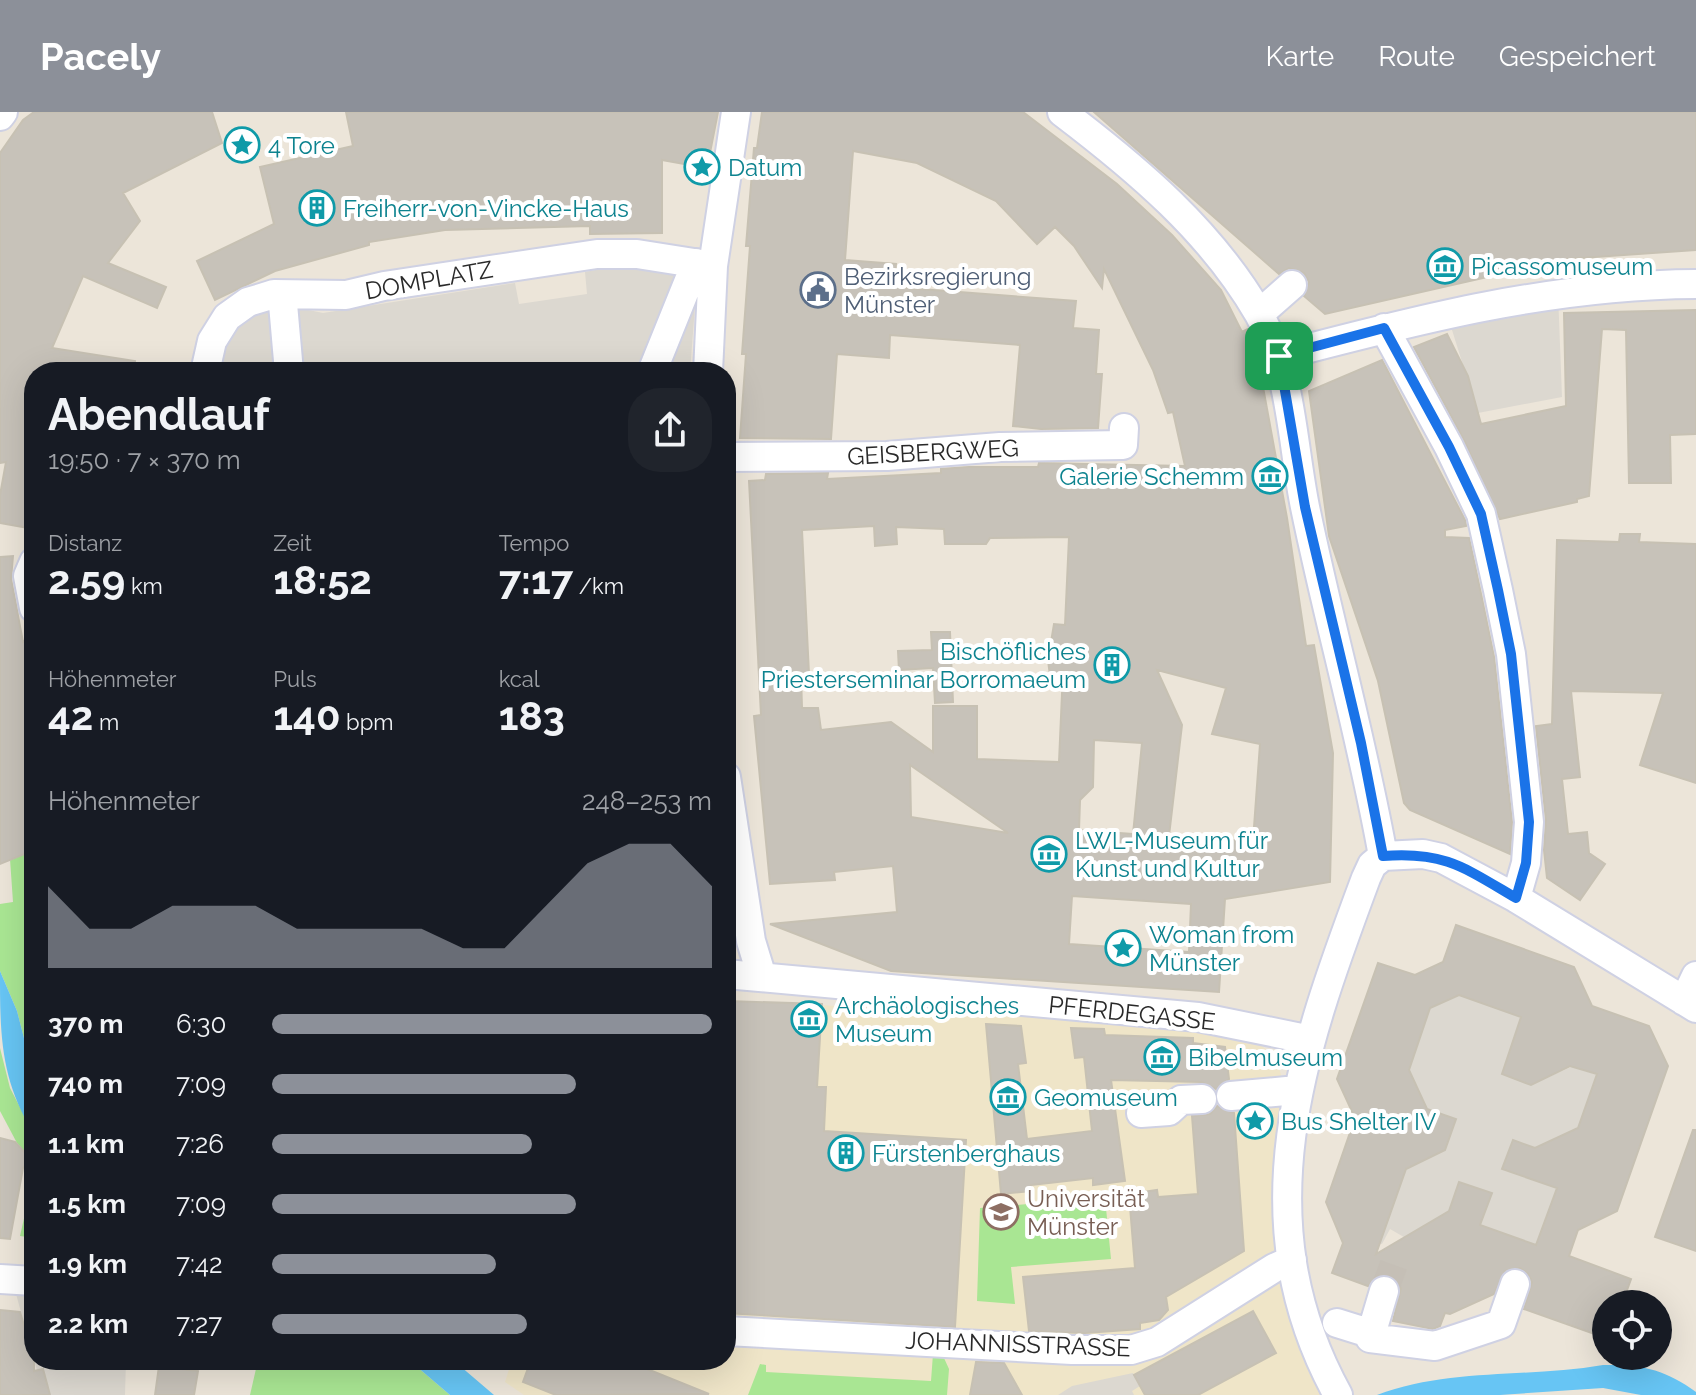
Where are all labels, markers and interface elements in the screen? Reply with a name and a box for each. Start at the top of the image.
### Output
text: Pacely [40,34,161,79]
text: Karte [1265,40,1334,73]
text: Route [1378,40,1455,73]
text: Gespeichert [1499,40,1656,73]
place icon: 4 Tore [223,126,261,164]
place label: 4 Tore [268,131,335,160]
place icon: Datum [683,148,721,186]
place label: Datum [728,153,802,182]
building icon: Freiherr-von-Vincke-Haus [298,189,336,227]
place label: Freiherr-von-Vincke-Haus [343,194,629,223]
museum icon: Picassomuseum [1426,247,1464,285]
place label: Picassomuseum [1471,252,1653,281]
street label: DOMPLATZ [363,254,495,306]
place label: Bezirksregierung Münster [844,262,1031,319]
public building icon: Bezirksregierung Münster [799,271,837,309]
pin [1245,322,1313,390]
icon: arrive [1257,334,1301,378]
button: share [628,388,712,472]
text: Abendlauf [48,389,269,440]
street label: GEISBERGWEG [846,433,1020,471]
text: 19:50 · 7 × 370 m [48,445,241,475]
museum icon: Galerie Schemm [1251,457,1289,495]
place label: Galerie Schemm [1059,462,1244,491]
text: Distanz [48,530,122,556]
text: Zeit [273,530,312,556]
text: Tempo [499,530,569,556]
text: 2.59 [48,556,125,603]
text: 18:52 [273,556,372,603]
text: 7:17 [499,556,573,603]
text: km [125,573,163,599]
text: /km [573,573,624,599]
place label: Bischöfliches Priesterseminar Borromaeum [761,637,1086,694]
building icon: Bischöfliches Priesterseminar Borromaeum [1093,646,1131,684]
text: Höhenmeter [48,666,177,692]
text: Puls [273,666,317,692]
text: kcal [499,666,540,692]
text: 42 [48,692,93,739]
text: 140 [273,692,341,739]
text: 183 [499,692,565,739]
text: m [93,709,119,735]
text: bpm [341,709,393,735]
text: Höhenmeter [48,786,200,816]
text: 248–253 m [582,786,712,816]
place label: LWL-Museum für Kunst und Kultur [1075,826,1269,883]
museum icon: LWL-Museum für Kunst und Kultur [1030,835,1068,873]
place label: Woman from Münster [1149,920,1294,977]
place icon: Woman from Münster [1104,929,1142,967]
street label: PFERDEGASSE [1047,990,1217,1036]
place label: Archäologisches Museum [835,991,1019,1048]
museum icon: Archäologisches Museum [790,1000,828,1038]
text: 370 m [48,1009,124,1039]
text: 6:30 [176,1009,226,1039]
museum icon: Bibelmuseum [1143,1038,1181,1076]
place label: Bibelmuseum [1188,1043,1343,1072]
text: 740 m [48,1069,123,1099]
text: 7:09 [176,1069,226,1099]
museum icon: Geomuseum [989,1078,1027,1116]
place label: Geomuseum [1034,1083,1178,1112]
place icon: Bus Shelter IV [1236,1102,1274,1140]
place label: Bus Shelter IV [1281,1107,1436,1136]
text: 1.1 km [48,1129,125,1159]
text: 7:26 [176,1129,224,1159]
building icon: Fürstenberghaus [827,1134,865,1172]
place label: Fürstenberghaus [872,1139,1060,1168]
place label: Universität Münster [1027,1184,1145,1241]
text: 1.5 km [48,1189,126,1219]
text: 7:09 [176,1189,226,1219]
school or university icon: Universität Münster [982,1193,1020,1231]
text: 1.9 km [48,1249,127,1279]
text: 7:42 [176,1249,223,1279]
map controls [1592,1290,1672,1370]
button: locate [1592,1290,1672,1370]
text: 2.2 km [48,1309,128,1339]
text: 7:27 [176,1309,222,1339]
street label: JOHANNISSTRASSE [905,1326,1131,1362]

